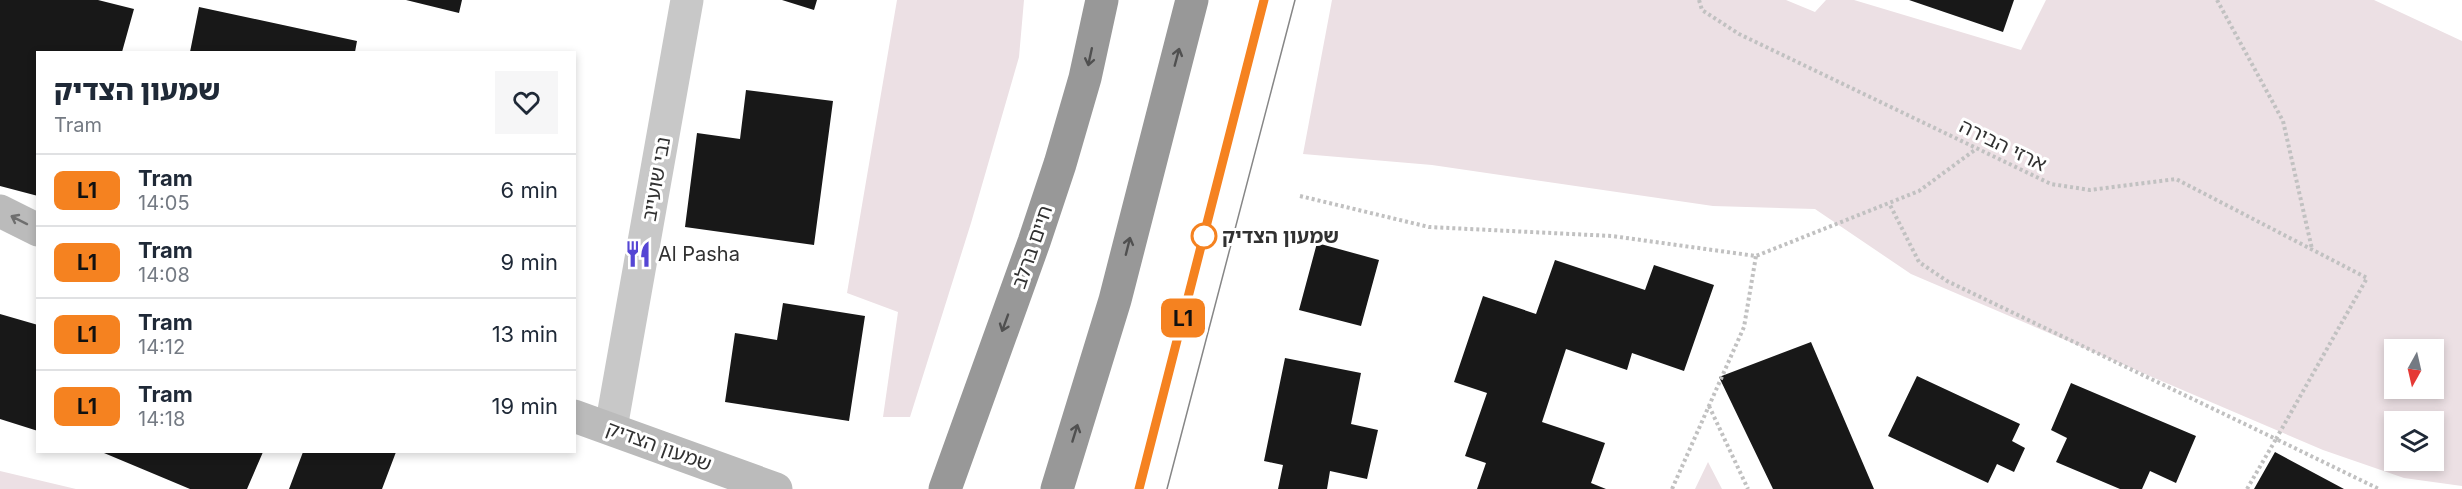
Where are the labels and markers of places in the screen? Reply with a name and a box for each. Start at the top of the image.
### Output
marker: שמעון הצדיק [1191,223,1217,249]
place label: שמעון הצדיק [1222,224,1339,248]
restaurant icon: Al Pasha [623,239,653,269]
place label: Al Pasha [658,242,740,266]

